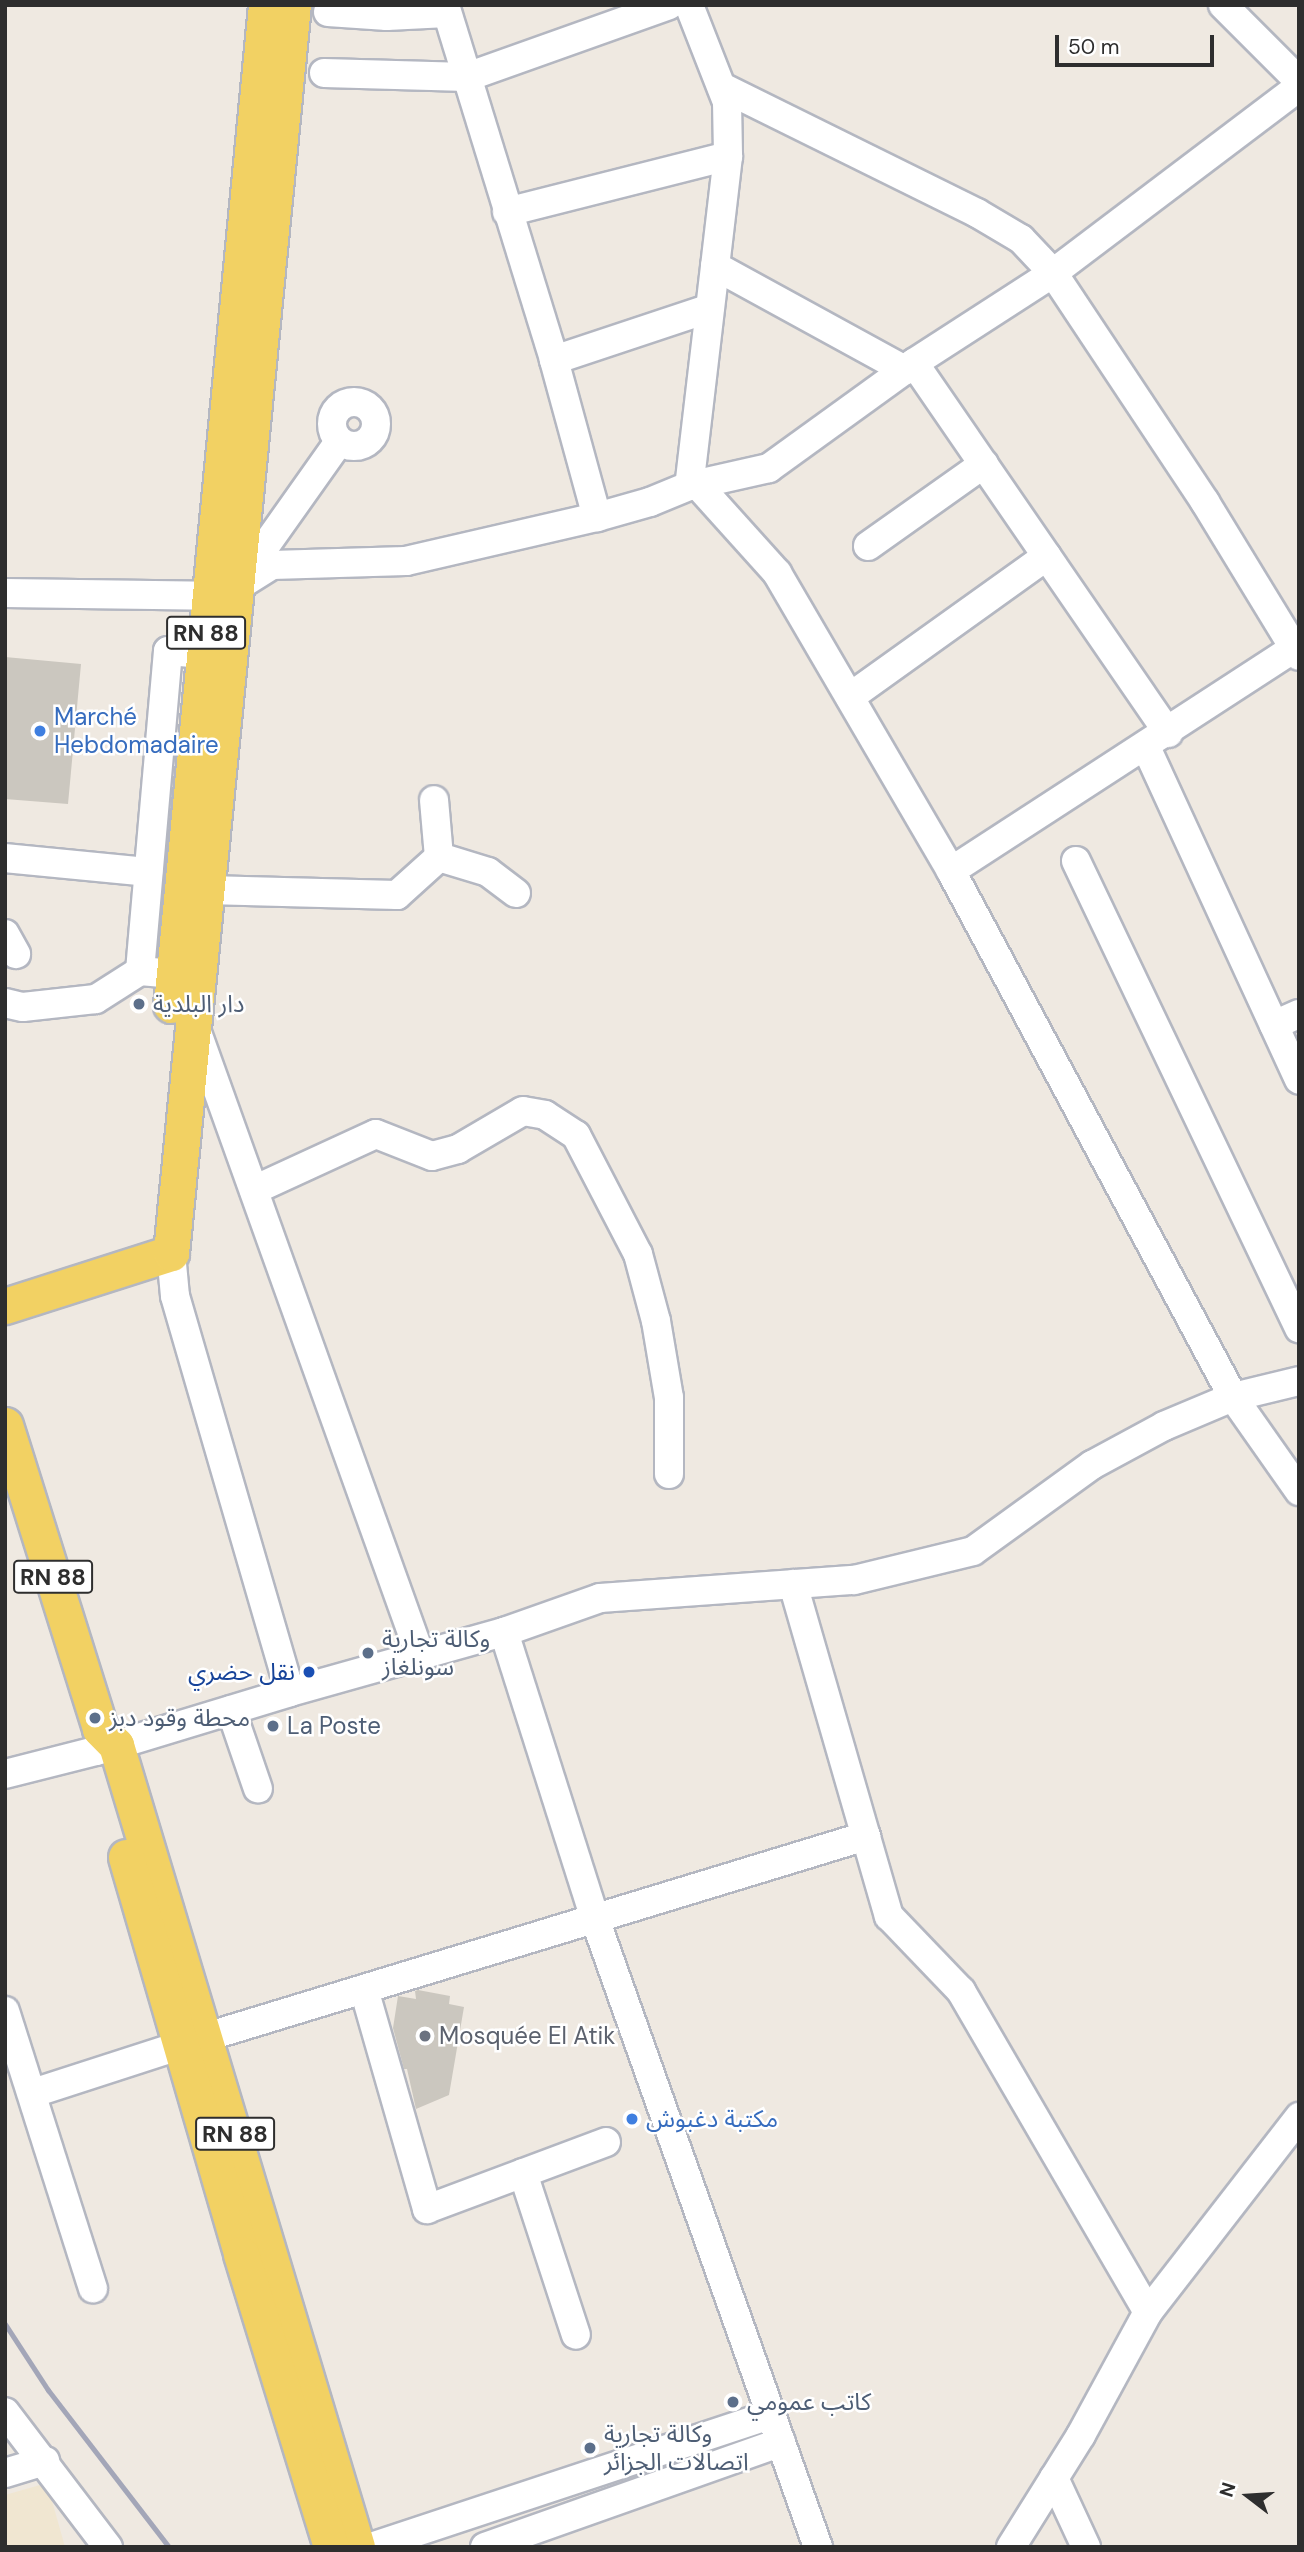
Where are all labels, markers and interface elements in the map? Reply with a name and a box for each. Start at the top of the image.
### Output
scale bar [1059,21,1218,65]
text: 50 m [1068,33,1119,61]
road number: RN 88 [166,614,246,652]
place label: Marché Hebdomadaire [54,703,219,759]
marker: Marché Hebdomadaire [32,723,48,739]
place label: دار البلدية [153,990,244,1018]
marker: دار البلدية [131,996,147,1012]
road number: RN 88 [13,1558,93,1596]
place label: وكالة تجارية سونلغاز [382,1625,490,1681]
marker: وكالة تجارية سونلغاز [360,1645,376,1661]
place label: نقل حضري [188,1658,295,1686]
marker: نقل حضري [301,1664,317,1680]
place label: محطة وقود دبز [109,1704,250,1732]
marker: محطة وقود دبز [87,1710,103,1726]
place label: La Poste [287,1712,381,1740]
marker: La Poste [265,1718,281,1734]
place label: Mosquée El Atik [439,2022,615,2050]
marker: Mosquée El Atik [417,2028,433,2044]
place label: مكتبة دغبوش [646,2105,778,2133]
marker: مكتبة دغبوش [624,2111,640,2127]
road number: RN 88 [195,2114,275,2154]
place label: كاتب عمومي [747,2388,871,2416]
marker: كاتب عمومي [725,2394,741,2410]
place label: وكالة تجارية اتصالات الجزائر [604,2420,749,2476]
marker: وكالة تجارية اتصالات الجزائر [582,2440,598,2456]
north arrow [1213,2461,1283,2531]
text: N [1213,2479,1241,2500]

